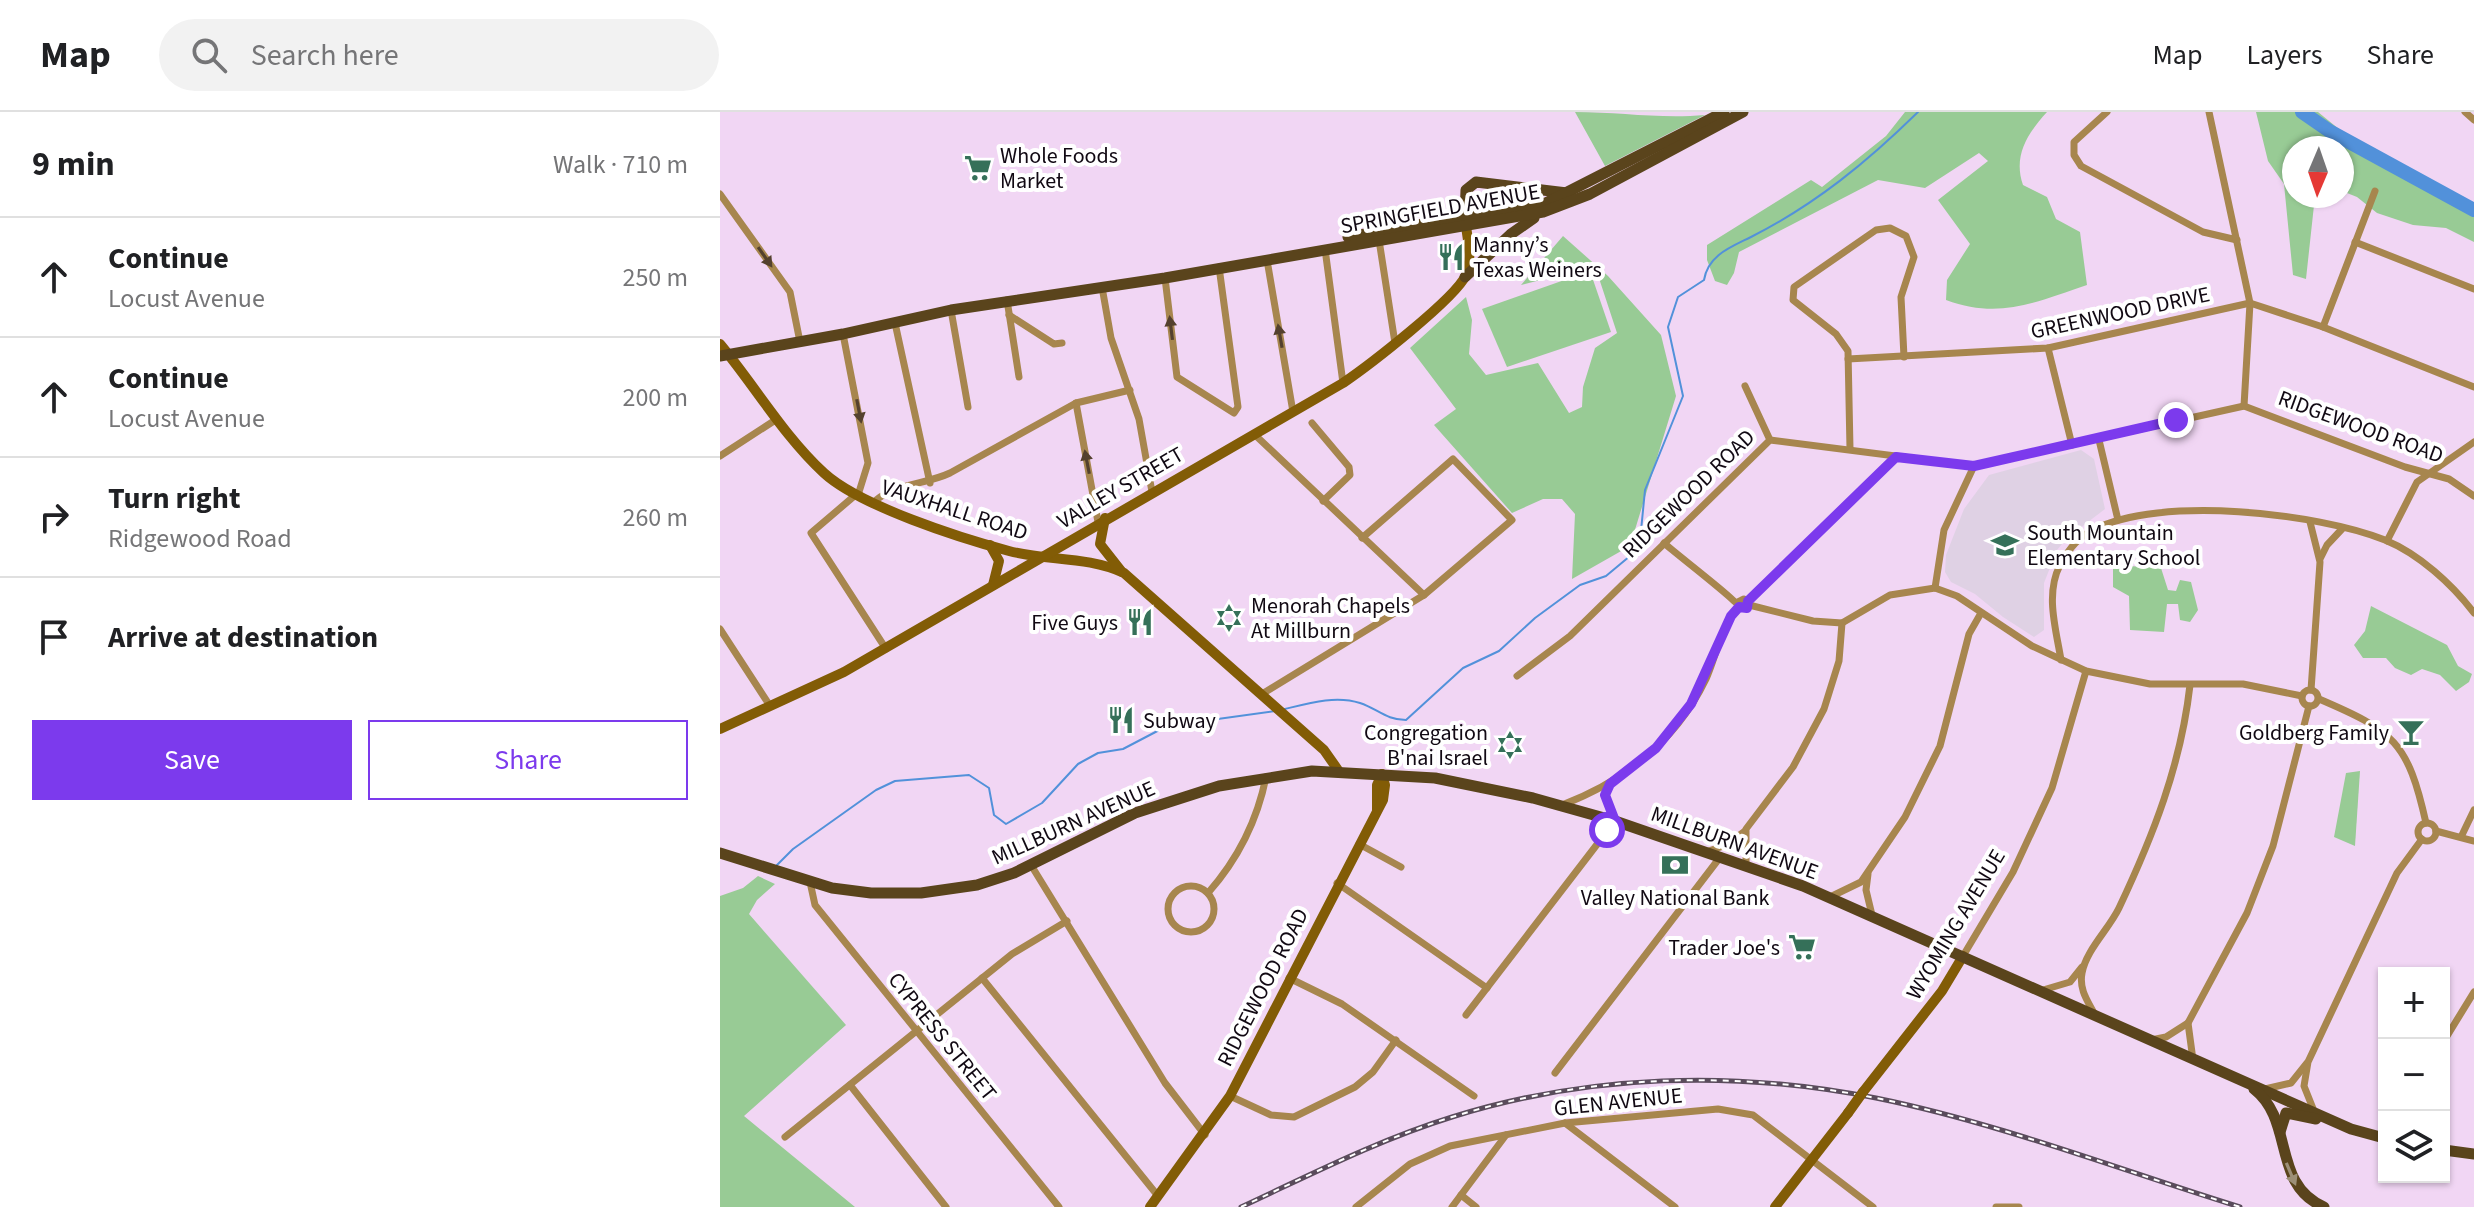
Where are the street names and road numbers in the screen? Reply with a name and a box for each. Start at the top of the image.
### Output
street label: SPRINGFIELD AVENUE [1338,176,1542,242]
street label: GREENWOOD DRIVE [2028,278,2213,348]
street label: RIDGEWOOD ROAD [2274,382,2448,472]
street label: RIDGEWOOD ROAD [1615,422,1762,566]
street label: VALLEY STREET [1051,439,1190,537]
street label: VAUXHALL ROAD [877,471,1032,549]
street label: MILLBURN AVENUE [986,772,1160,873]
street label: MILLBURN AVENUE [1646,798,1823,888]
street label: WYOMING AVENUE [1898,843,2014,1006]
street label: RIDGEWOOD ROAD [1209,903,1317,1072]
street label: CYPRESS STREET [880,965,1004,1108]
street label: GLEN AVENUE [1552,1079,1684,1125]

